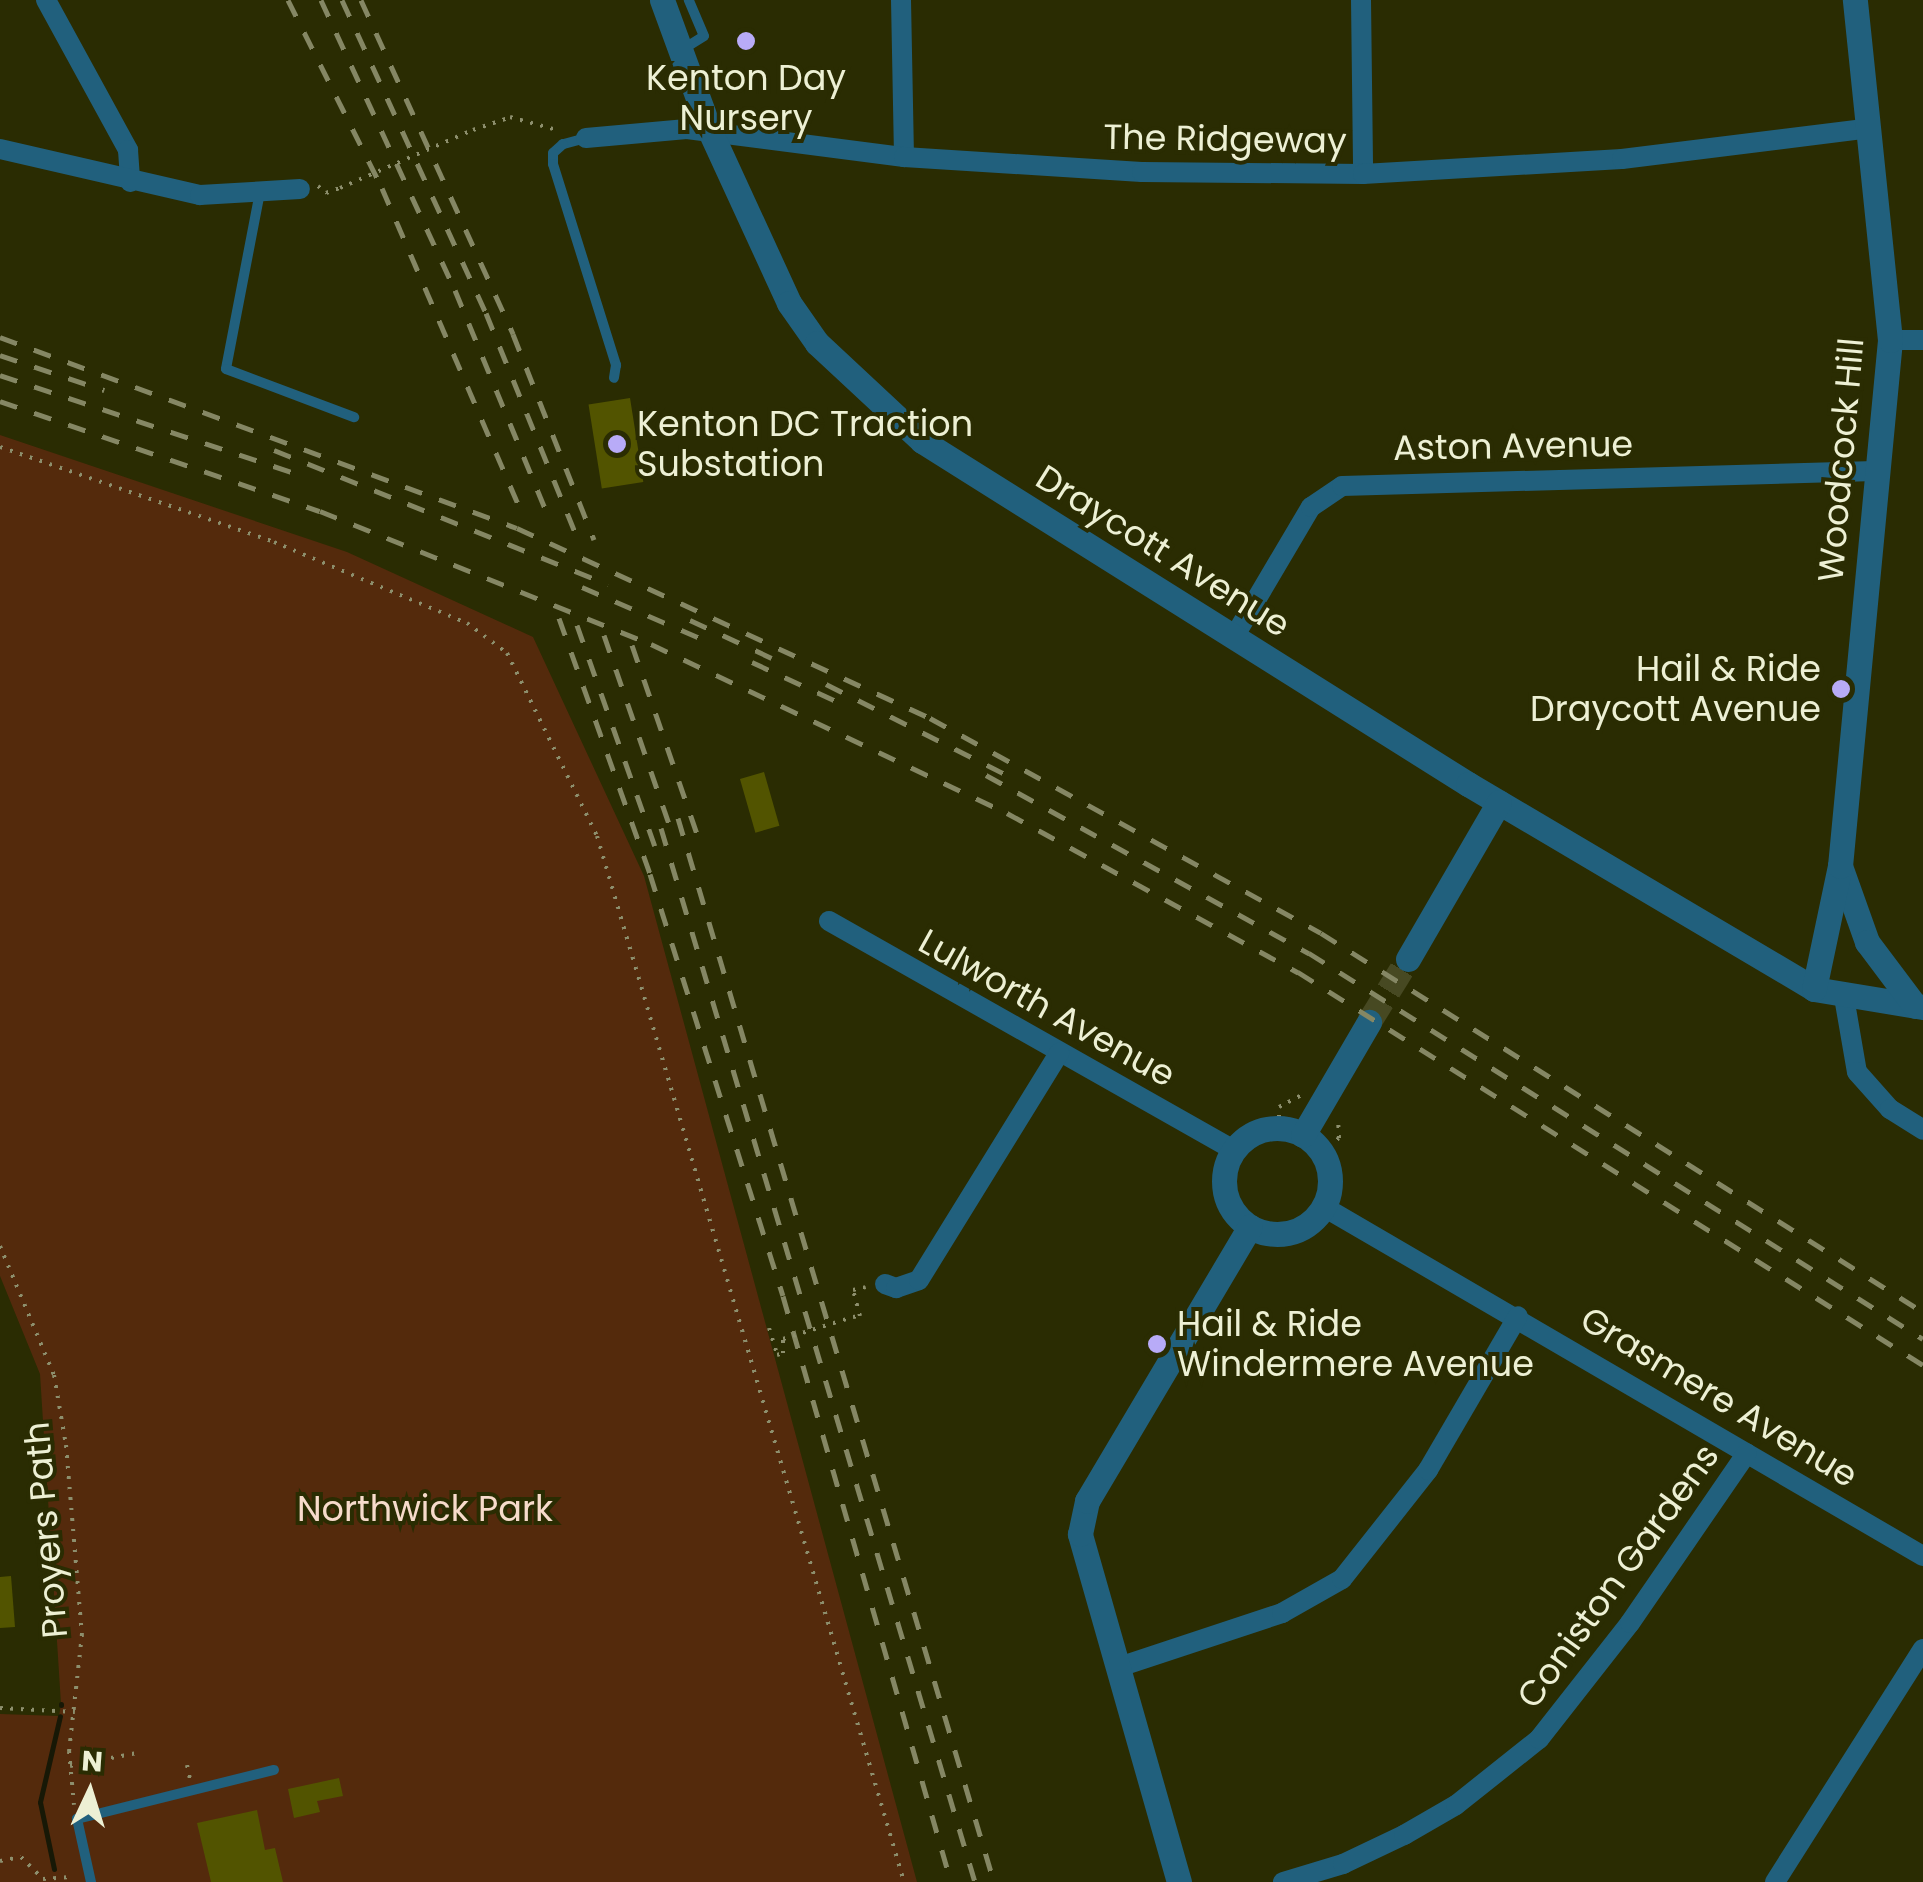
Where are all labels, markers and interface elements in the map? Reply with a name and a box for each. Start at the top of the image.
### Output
marker: Kenton Day Nursery [735,30,757,52]
place label: Kenton Day Nursery [646,57,846,139]
street label: The Ridgeway [1103,116,1347,162]
street label: Woodcock Hill [1809,336,1873,584]
place label: Kenton DC Traction Substation [637,403,973,485]
street label: Aston Avenue [1393,423,1633,469]
marker: Kenton DC Traction Substation [606,433,628,455]
street label: Draycott Avenue [1028,456,1298,646]
place label: Hail & Ride Draycott Avenue [1530,648,1821,730]
marker: Hail & Ride Draycott Avenue [1830,678,1852,700]
street label: Lulworth Avenue [912,920,1182,1096]
street label: Grasmere Avenue [1573,1298,1865,1496]
place label: Hail & Ride Windermere Avenue [1177,1303,1534,1385]
marker: Hail & Ride Windermere Avenue [1146,1333,1168,1355]
street label: Proyers Path [16,1420,76,1640]
street label: Coniston Gardens [1508,1436,1728,1716]
park label: Northwick Park [297,1488,553,1530]
text: N [80,1741,104,1782]
north arrow [40,1742,140,1842]

